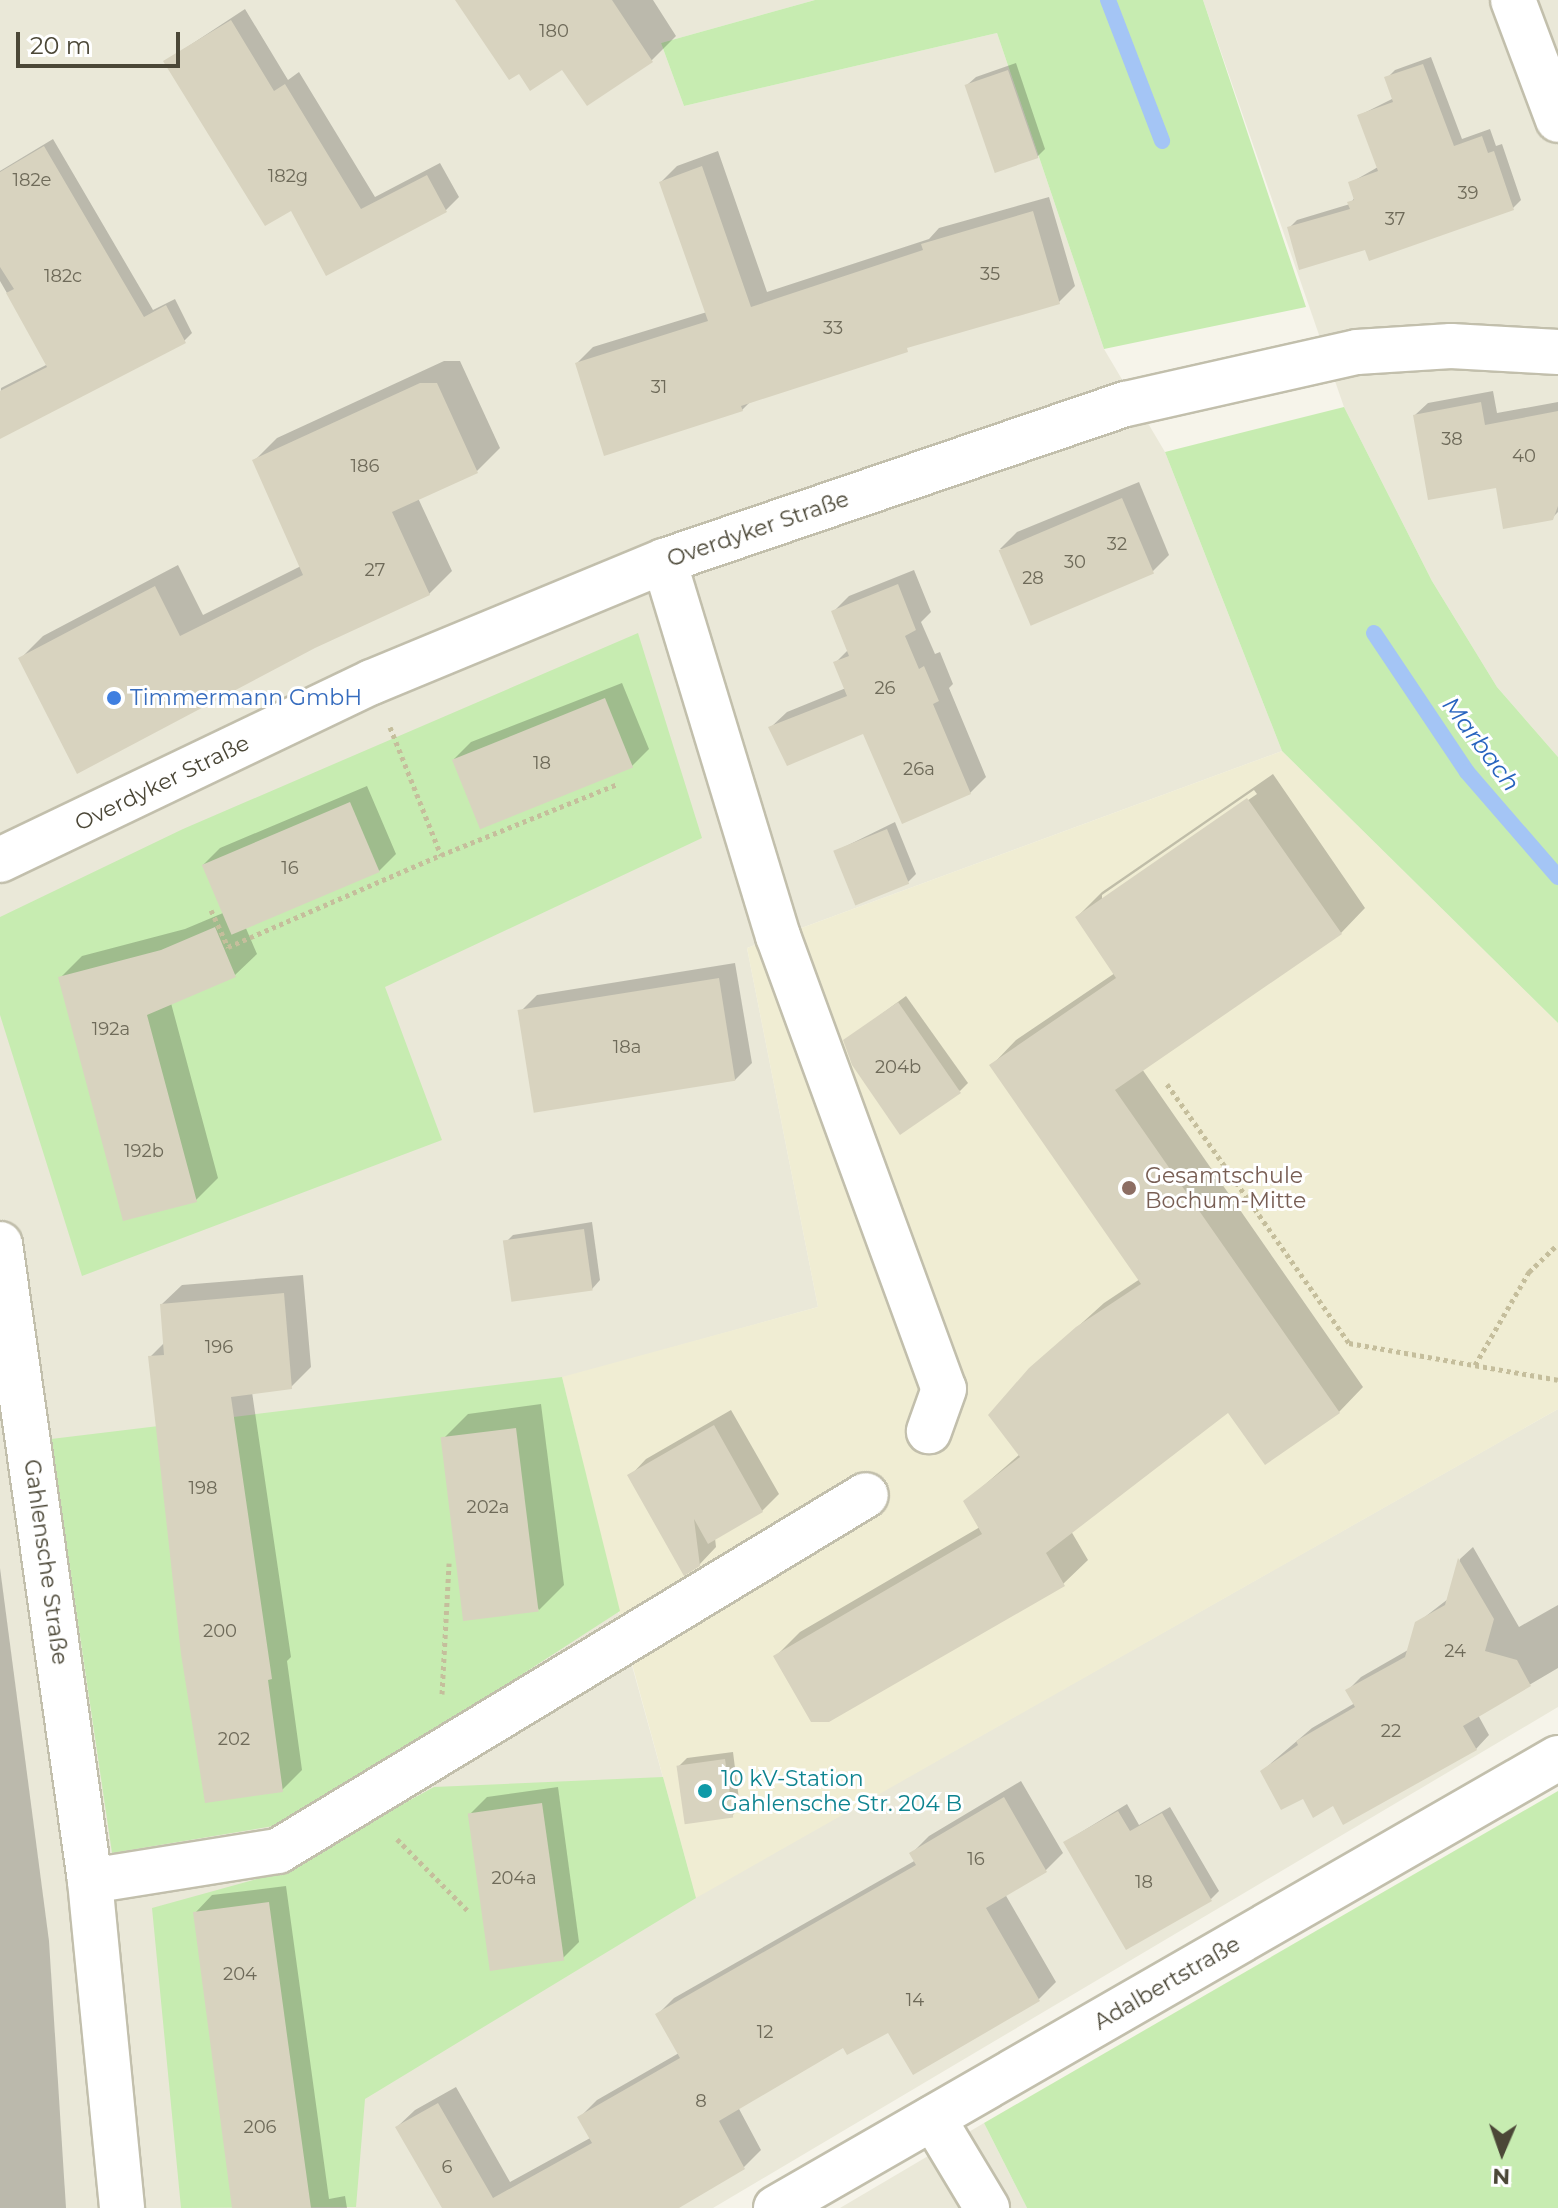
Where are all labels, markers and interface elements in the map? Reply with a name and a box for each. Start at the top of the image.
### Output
scale bar [20,16,184,66]
house number: 180 [539,20,569,42]
text: 20 m [30,31,91,60]
house number: 182g [268,165,308,187]
house number: 182e [13,169,51,191]
house number: 39 [1457,182,1479,204]
house number: 37 [1385,208,1405,230]
house number: 35 [980,263,1000,285]
house number: 182c [44,265,82,287]
house number: 33 [823,317,843,339]
house number: 31 [651,376,667,398]
house number: 38 [1441,428,1463,450]
house number: 40 [1512,445,1536,467]
house number: 186 [351,455,379,477]
street label: Overdyker Straße [664,486,852,572]
house number: 32 [1107,533,1127,555]
house number: 30 [1064,551,1086,573]
house number: 27 [365,559,385,581]
house number: 28 [1022,567,1044,589]
house number: 26 [874,677,896,699]
place label: Timmermann GmbH [130,685,362,711]
marker: Timmermann GmbH [105,689,123,707]
water label: Marbach [1436,691,1526,797]
street label: Overdyker Straße [71,729,253,837]
house number: 18 [533,752,551,774]
house number: 26a [903,758,935,780]
house number: 16 [281,857,299,879]
house number: 192a [92,1018,130,1040]
house number: 18a [613,1036,641,1058]
house number: 204b [875,1056,921,1078]
house number: 192b [124,1140,164,1162]
place label: Gesamtschule Bochum-Mitte [1145,1162,1306,1214]
marker: Gesamtschule Bochum-Mitte [1120,1179,1138,1197]
house number: 196 [205,1336,233,1358]
street label: Gahlensche Straße [19,1458,73,1666]
house number: 198 [189,1477,217,1499]
house number: 202a [467,1496,509,1518]
house number: 200 [203,1620,237,1642]
house number: 24 [1444,1640,1466,1662]
house number: 22 [1381,1720,1401,1742]
house number: 202 [218,1728,250,1750]
place label: 10 kV-Station Gahlensche Str. 204 B [721,1765,962,1816]
marker: 10 kV-Station Gahlensche Str. 204 B [696,1782,714,1800]
house number: 16 [967,1848,985,1870]
house number: 204a [491,1867,537,1889]
house number: 18 [1135,1871,1153,1893]
street label: Adalbertstraße [1089,1930,1245,2036]
house number: 204 [223,1963,257,1985]
house number: 14 [906,1989,924,2011]
house number: 12 [757,2021,773,2043]
house number: 8 [695,2090,707,2112]
north arrow [1462,2112,1542,2192]
house number: 206 [243,2116,277,2138]
house number: 6 [442,2156,452,2178]
text: N [1492,2163,1511,2190]

